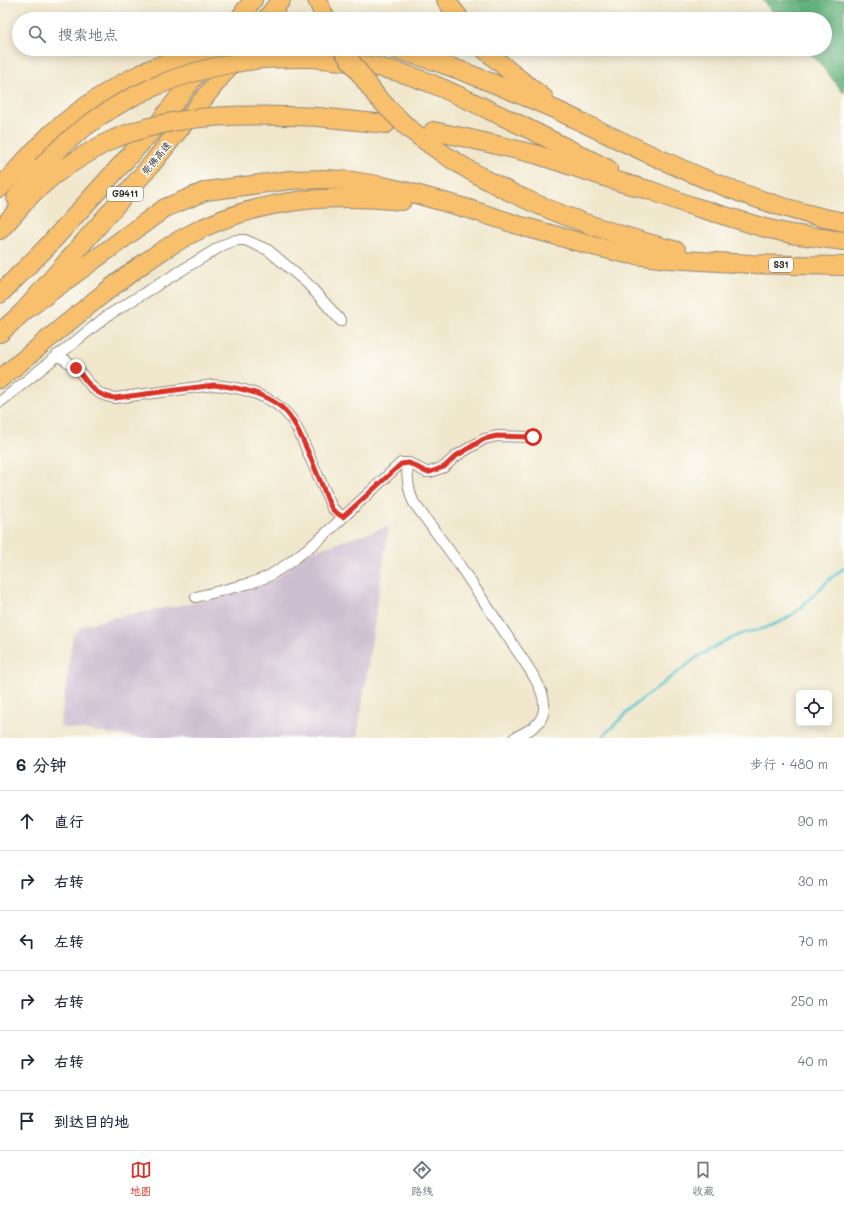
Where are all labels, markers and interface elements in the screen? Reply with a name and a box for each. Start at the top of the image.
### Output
search box [12,12,832,56]
icon: search [26,23,48,45]
text: 搜索地点 [58,24,118,44]
street label: 莞佛高速 [138,138,174,178]
road number: G9411 [107,187,143,201]
road number: S31 [769,258,793,272]
route end [67,359,85,377]
route start [524,428,542,446]
map controls [796,690,832,726]
button: locate [796,690,832,726]
text: 6 分钟 [16,753,66,775]
text: 步行 · 480 m [750,755,828,772]
icon: ahead [16,810,38,832]
text: 直行 [54,811,84,831]
text: 90 m [798,812,828,829]
icon: right [16,870,38,892]
text: 右转 [54,871,84,891]
text: 30 m [798,872,828,889]
icon: left [16,930,38,952]
text: 左转 [54,931,84,951]
text: 70 m [798,932,828,949]
icon: right [16,990,38,1012]
text: 右转 [54,991,84,1011]
text: 250 m [791,992,828,1009]
icon: right [16,1050,38,1072]
text: 右转 [54,1051,84,1071]
text: 40 m [798,1052,828,1069]
icon: arrive [16,1110,38,1132]
text: 到达目的地 [54,1111,129,1131]
tab: 地图 [130,1159,152,1198]
tab: 路线 [411,1159,433,1198]
tab: 收藏 [692,1159,714,1198]

